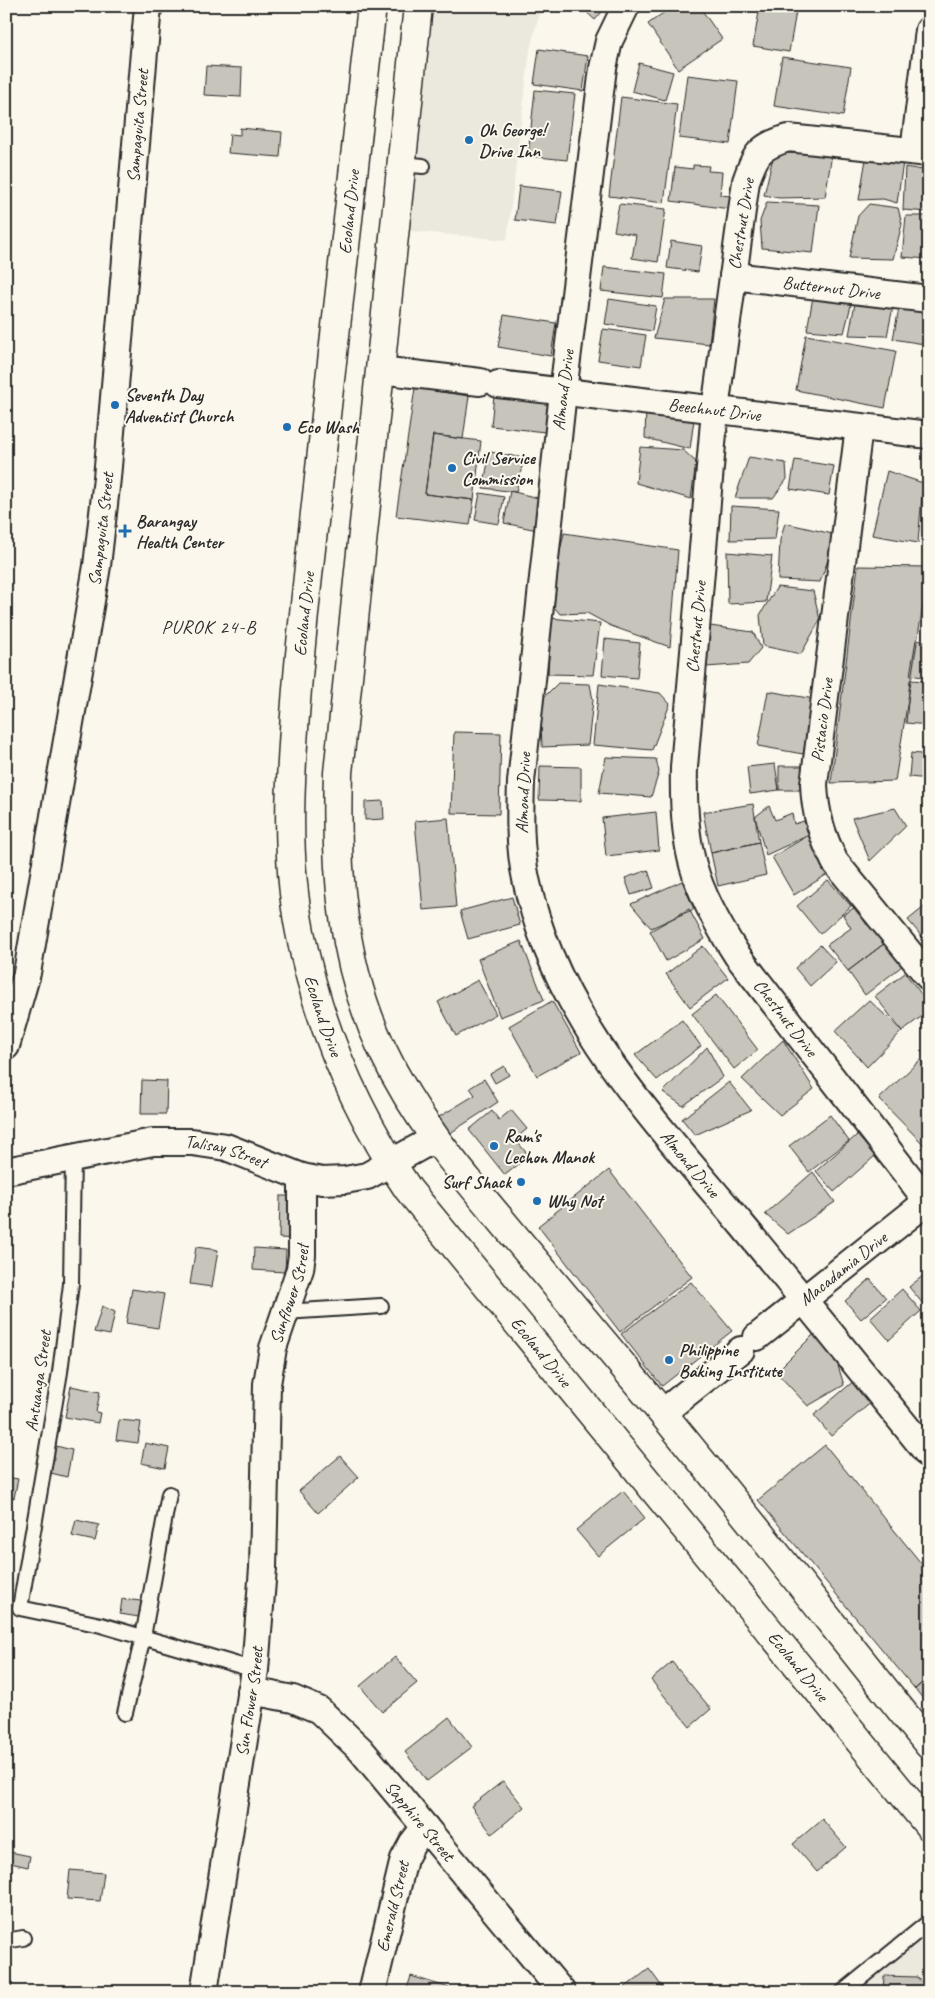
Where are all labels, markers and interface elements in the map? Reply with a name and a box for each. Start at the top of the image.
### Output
street label: Sampaguita Street [122,66,154,183]
place label: Oh George! Drive Inn [479,119,550,162]
marker: Oh George! Drive Inn [463,134,475,146]
street label: Ecoland Drive [334,168,364,255]
street label: Chestnut Drive [723,176,759,271]
street label: Butternut Drive [782,271,882,304]
street label: Almond Drive [547,347,579,432]
place label: Seventh Day Adventist Church [125,384,235,427]
street label: Beechnut Drive [667,393,763,426]
marker: Seventh Day Adventist Church [109,399,121,411]
place label: Eco Wash [297,416,360,438]
marker: Eco Wash [281,421,293,433]
place label: Civil Service Commission [462,447,537,490]
marker: Civil Service Commission [446,462,458,474]
street label: Sampaguita Street [83,470,119,587]
place label: Barangay Health Center [136,510,225,553]
marker: Barangay Health Center [118,524,132,538]
street label: Ecoland Drive [289,570,319,657]
street label: Chestnut Drive [681,579,711,674]
district label: PUROK 24-B [162,615,257,639]
street label: Pistacio Drive [806,676,838,763]
street label: Almond Drive [511,751,535,834]
street label: Ecoland Drive [300,973,348,1061]
street label: Chestnut Drive [749,975,823,1062]
place label: Ram's Lechon Manok [504,1125,596,1168]
street label: Almond Drive [656,1126,726,1203]
street label: Talisay Street [185,1131,273,1174]
marker: Ram's Lechon Manok [488,1140,500,1152]
place label: Surf Shack [442,1171,513,1193]
marker: Surf Shack [515,1176,527,1188]
place label: Why Not [547,1190,605,1212]
marker: Why Not [531,1195,543,1207]
street label: Macadamia Drive [795,1226,892,1310]
street label: Sunflower Street [264,1241,313,1346]
street label: Ecoland Drive [506,1312,577,1392]
street label: Antuanga Street [20,1327,56,1433]
place label: Philippine Baking Institute [679,1339,784,1382]
marker: Philippine Baking Institute [663,1354,675,1366]
street label: Ecoland Drive [763,1627,834,1707]
street label: Sun Flower Street [231,1644,268,1758]
street label: Sapphire Street [380,1776,461,1867]
street label: Emerald Street [371,1857,415,1954]

